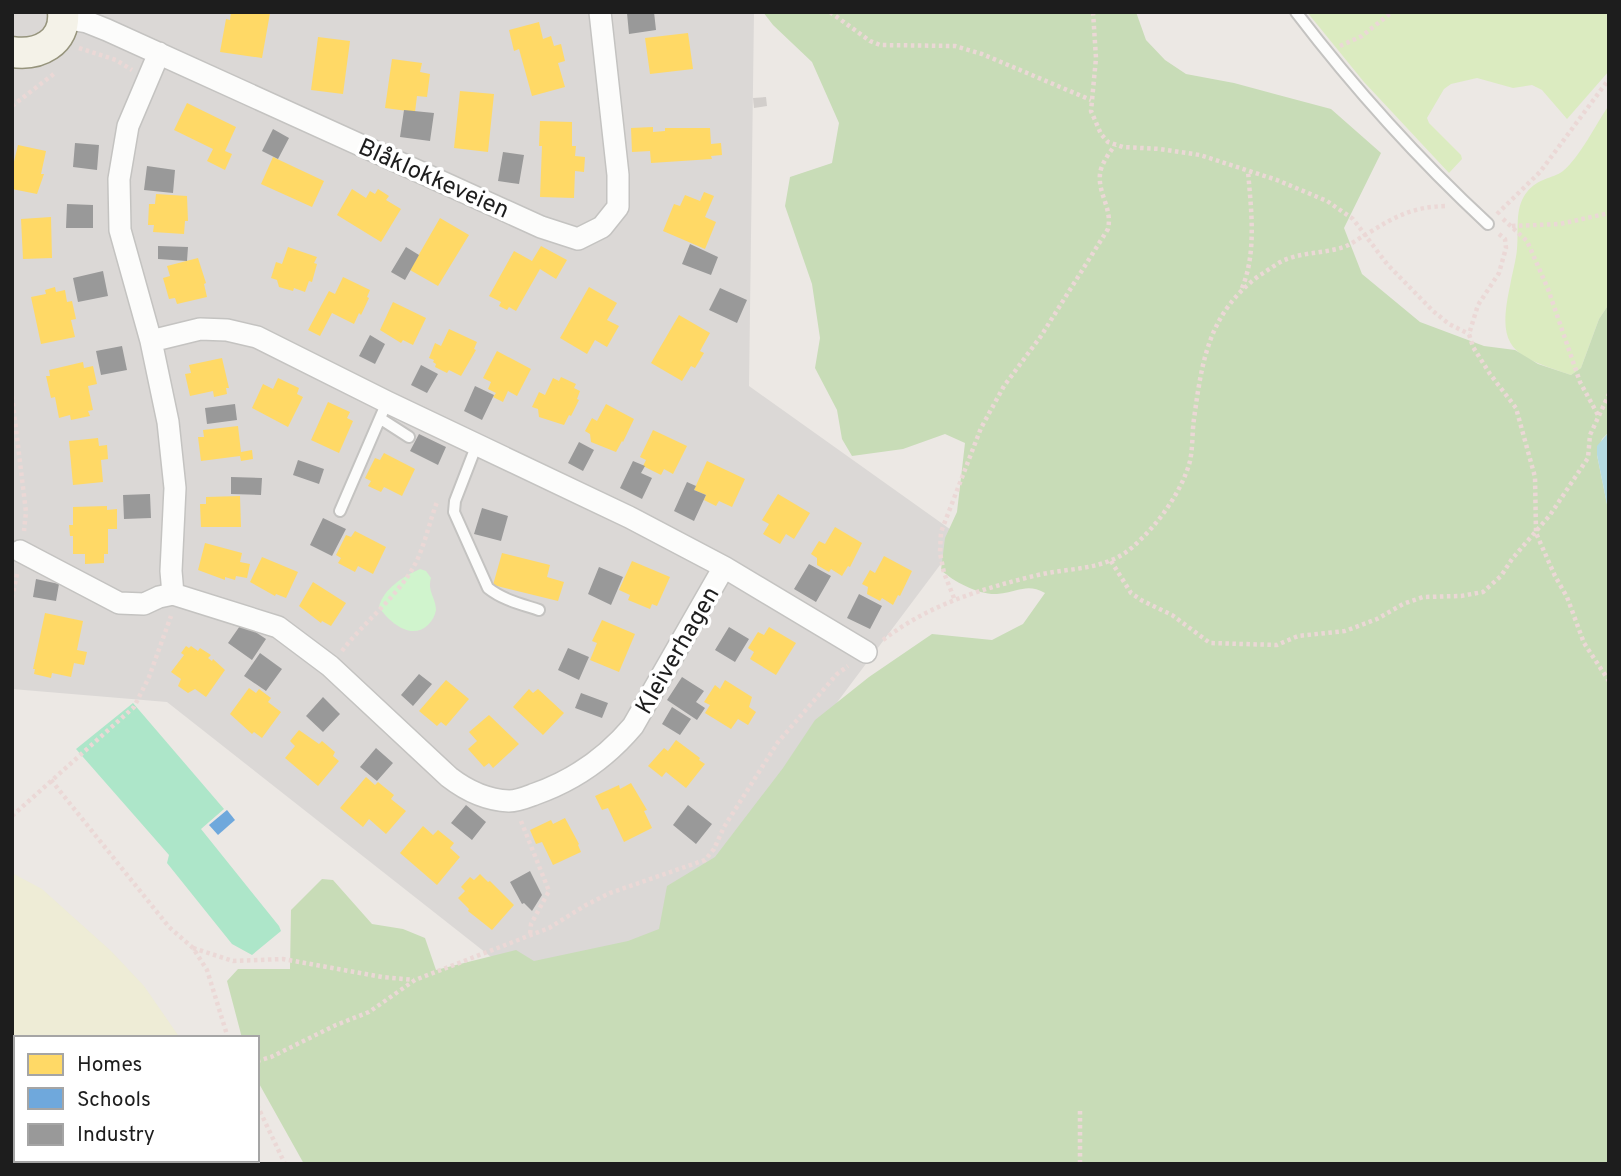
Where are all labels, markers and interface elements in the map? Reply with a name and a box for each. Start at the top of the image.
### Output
street label: Blåklokkeveien [353,133,513,227]
street label: Kleiverhagen [630,582,727,720]
legend [14,1036,259,1162]
text: Homes [77,1052,142,1079]
text: Schools [77,1087,151,1114]
text: Industry [77,1122,155,1149]

